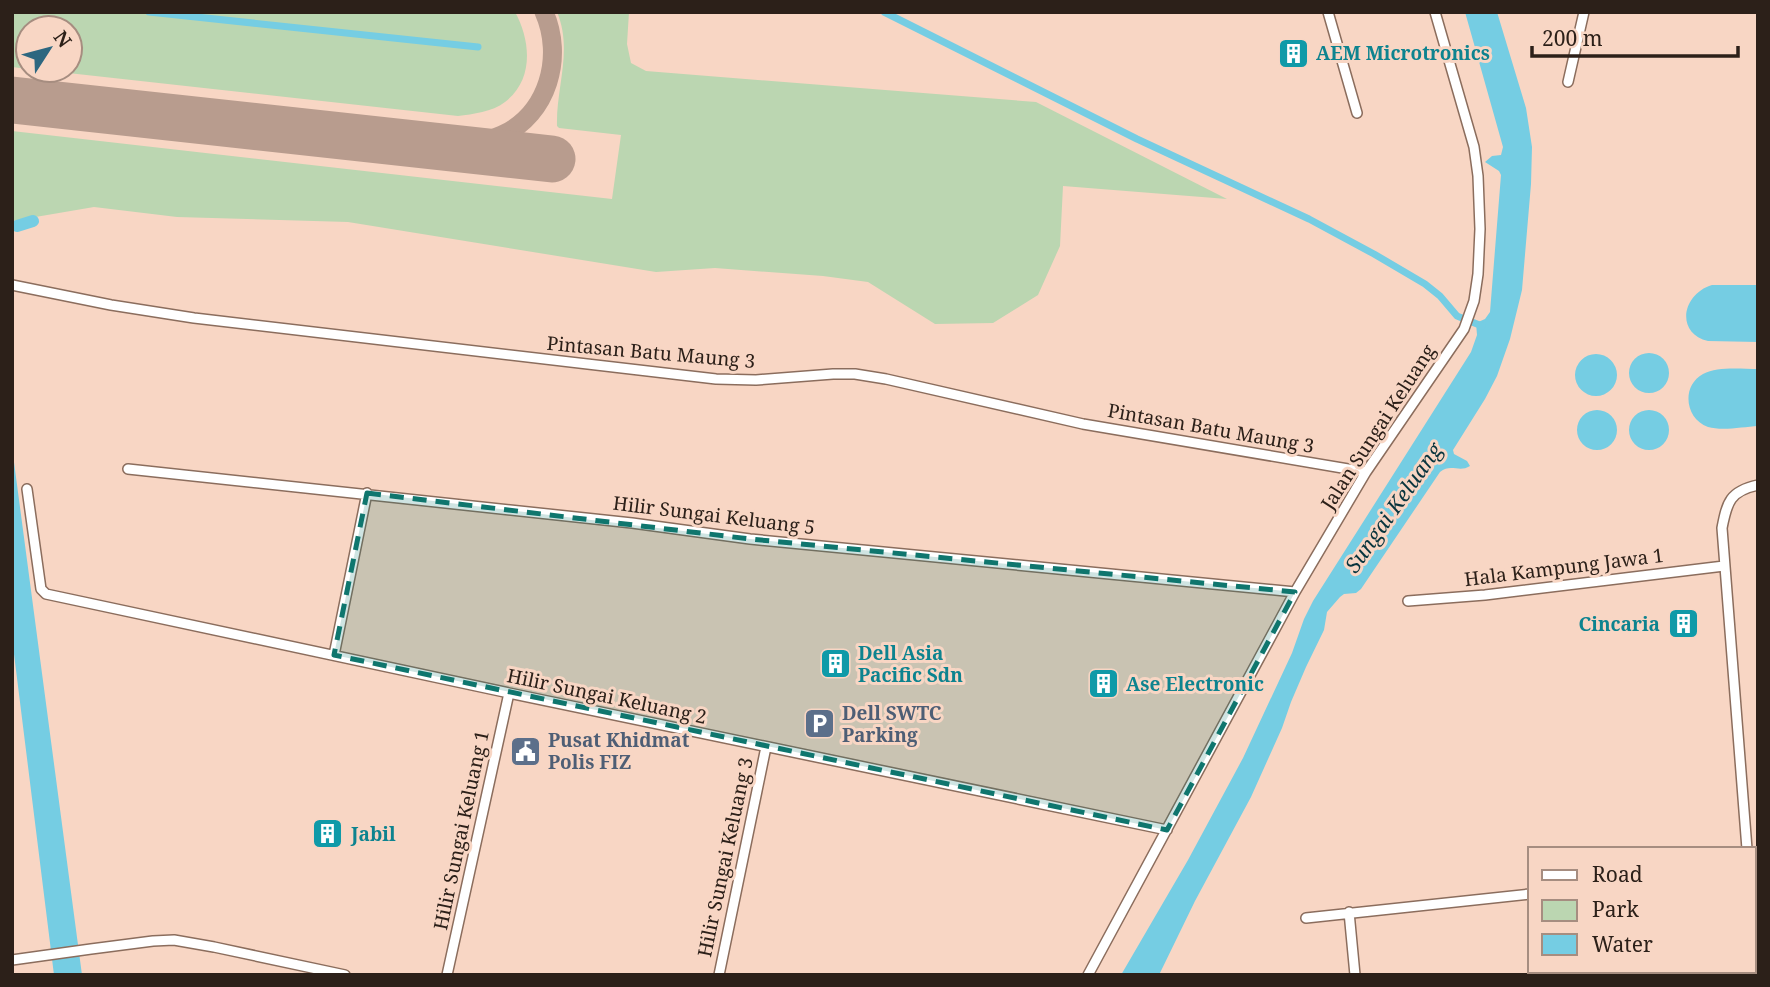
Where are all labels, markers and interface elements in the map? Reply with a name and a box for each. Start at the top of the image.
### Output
north arrow [14,14,84,84]
scale bar [1532,14,1738,58]
text: 200 m [1542,24,1603,52]
text: N [48,25,78,53]
building icon: AEM Microtronics [1276,36,1310,70]
place label: AEM Microtronics [1316,40,1490,66]
street label: Pintasan Batu Maung 3 [546,330,756,374]
street label: Jalan Sungai Keluang [1316,340,1440,514]
street label: Pintasan Batu Maung 3 [1106,397,1316,459]
water label: Sungai Keluang [1340,438,1448,578]
street label: Hilir Sungai Keluang 5 [611,490,817,540]
street label: Hala Kampung Jawa 1 [1463,542,1665,592]
building icon: Cincaria [1666,607,1700,641]
place label: Cincaria [1578,611,1660,637]
place label: Dell Asia Pacific Sdn [858,640,963,688]
building icon: Dell Asia Pacific Sdn [818,647,852,681]
street label: Hilir Sungai Keluang 2 [505,662,709,730]
building icon: Ase Electronic [1086,667,1120,701]
place label: Ase Electronic [1126,671,1264,697]
place label: Dell SWTC Parking [842,700,941,748]
parking icon: Dell SWTC Parking [802,707,836,741]
place label: Pusat Khidmat Polis FIZ [548,727,690,775]
street label: Hilir Sungai Keluang 1 [427,728,495,932]
public building icon: Pusat Khidmat Polis FIZ [508,734,542,768]
street label: Hilir Sungai Keluang 3 [691,755,759,959]
building icon: Jabil [311,817,345,851]
place label: Jabil [350,821,396,847]
legend [1528,847,1756,973]
text: Road [1592,860,1643,888]
text: Park [1592,895,1639,923]
text: Water [1592,930,1653,958]

